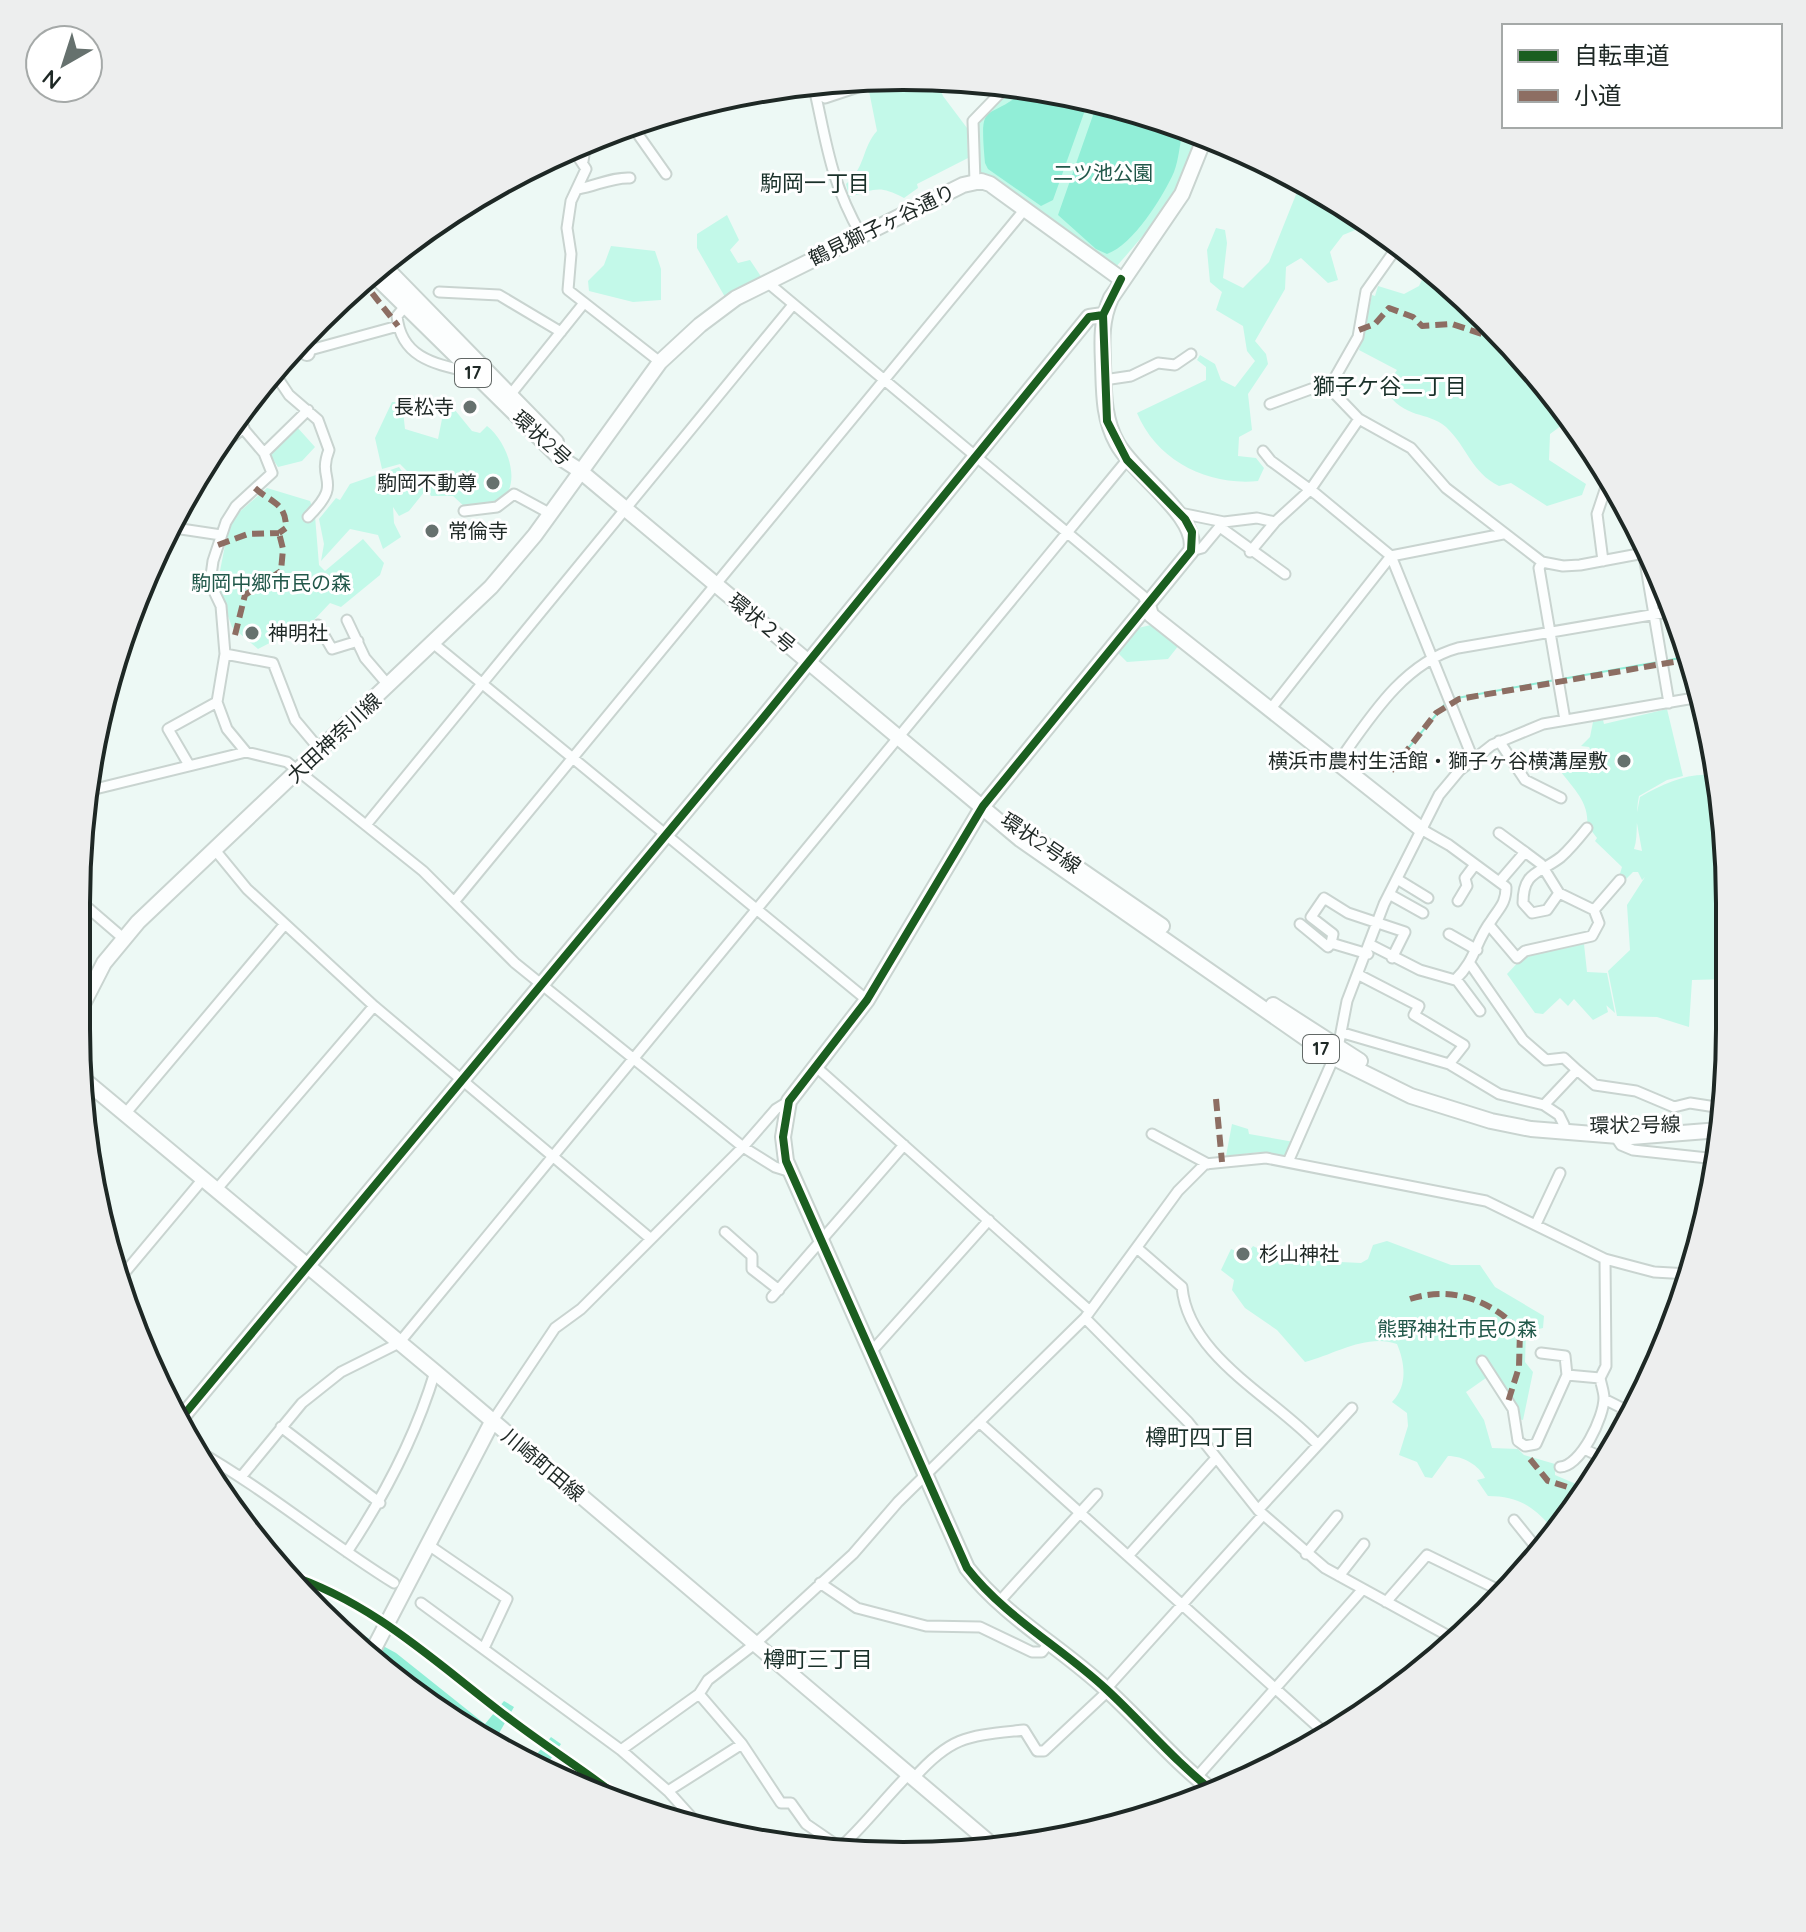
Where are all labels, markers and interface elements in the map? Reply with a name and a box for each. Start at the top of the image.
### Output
north arrow [24,24,104,104]
legend [1502,24,1782,128]
text: 自転車道 [1574,40,1670,70]
text: N [36,64,67,96]
text: 小道 [1574,80,1622,110]
park label: 二ツ池公園 [1053,160,1153,185]
district label: 駒岡一丁目 [760,169,870,197]
street label: 鶴見獅子ヶ谷通り [804,178,959,271]
road number: 17 [455,359,491,387]
district label: 獅子ケ谷二丁目 [1313,372,1467,400]
place label: 長松寺 [394,394,454,419]
marker: 長松寺 [461,398,479,416]
street label: 環状2号 [508,405,577,471]
place label: 駒岡不動尊 [377,470,477,495]
marker: 駒岡不動尊 [484,474,502,492]
place label: 常倫寺 [448,518,508,543]
marker: 常倫寺 [423,522,441,540]
park label: 駒岡中郷市民の森 [191,570,351,595]
street label: 環状２号 [724,587,801,658]
place label: 神明社 [268,620,328,645]
marker: 神明社 [243,624,261,642]
street label: 大田神奈川線 [281,688,386,788]
place label: 横浜市農村生活館・獅子ヶ谷横溝屋敷 [1268,748,1608,773]
marker: 横浜市農村生活館・獅子ヶ谷横溝屋敷 [1615,752,1633,770]
street label: 環状2号線 [997,807,1086,878]
road number: 17 [1303,1035,1339,1063]
street label: 環状2号線 [1589,1111,1681,1138]
place label: 杉山神社 [1259,1241,1339,1266]
marker: 杉山神社 [1234,1245,1252,1263]
park label: 熊野神社市民の森 [1377,1316,1537,1341]
street label: 川崎町田線 [497,1423,590,1506]
district label: 樽町四丁目 [1145,1423,1255,1451]
district label: 樽町三丁目 [763,1645,873,1673]

